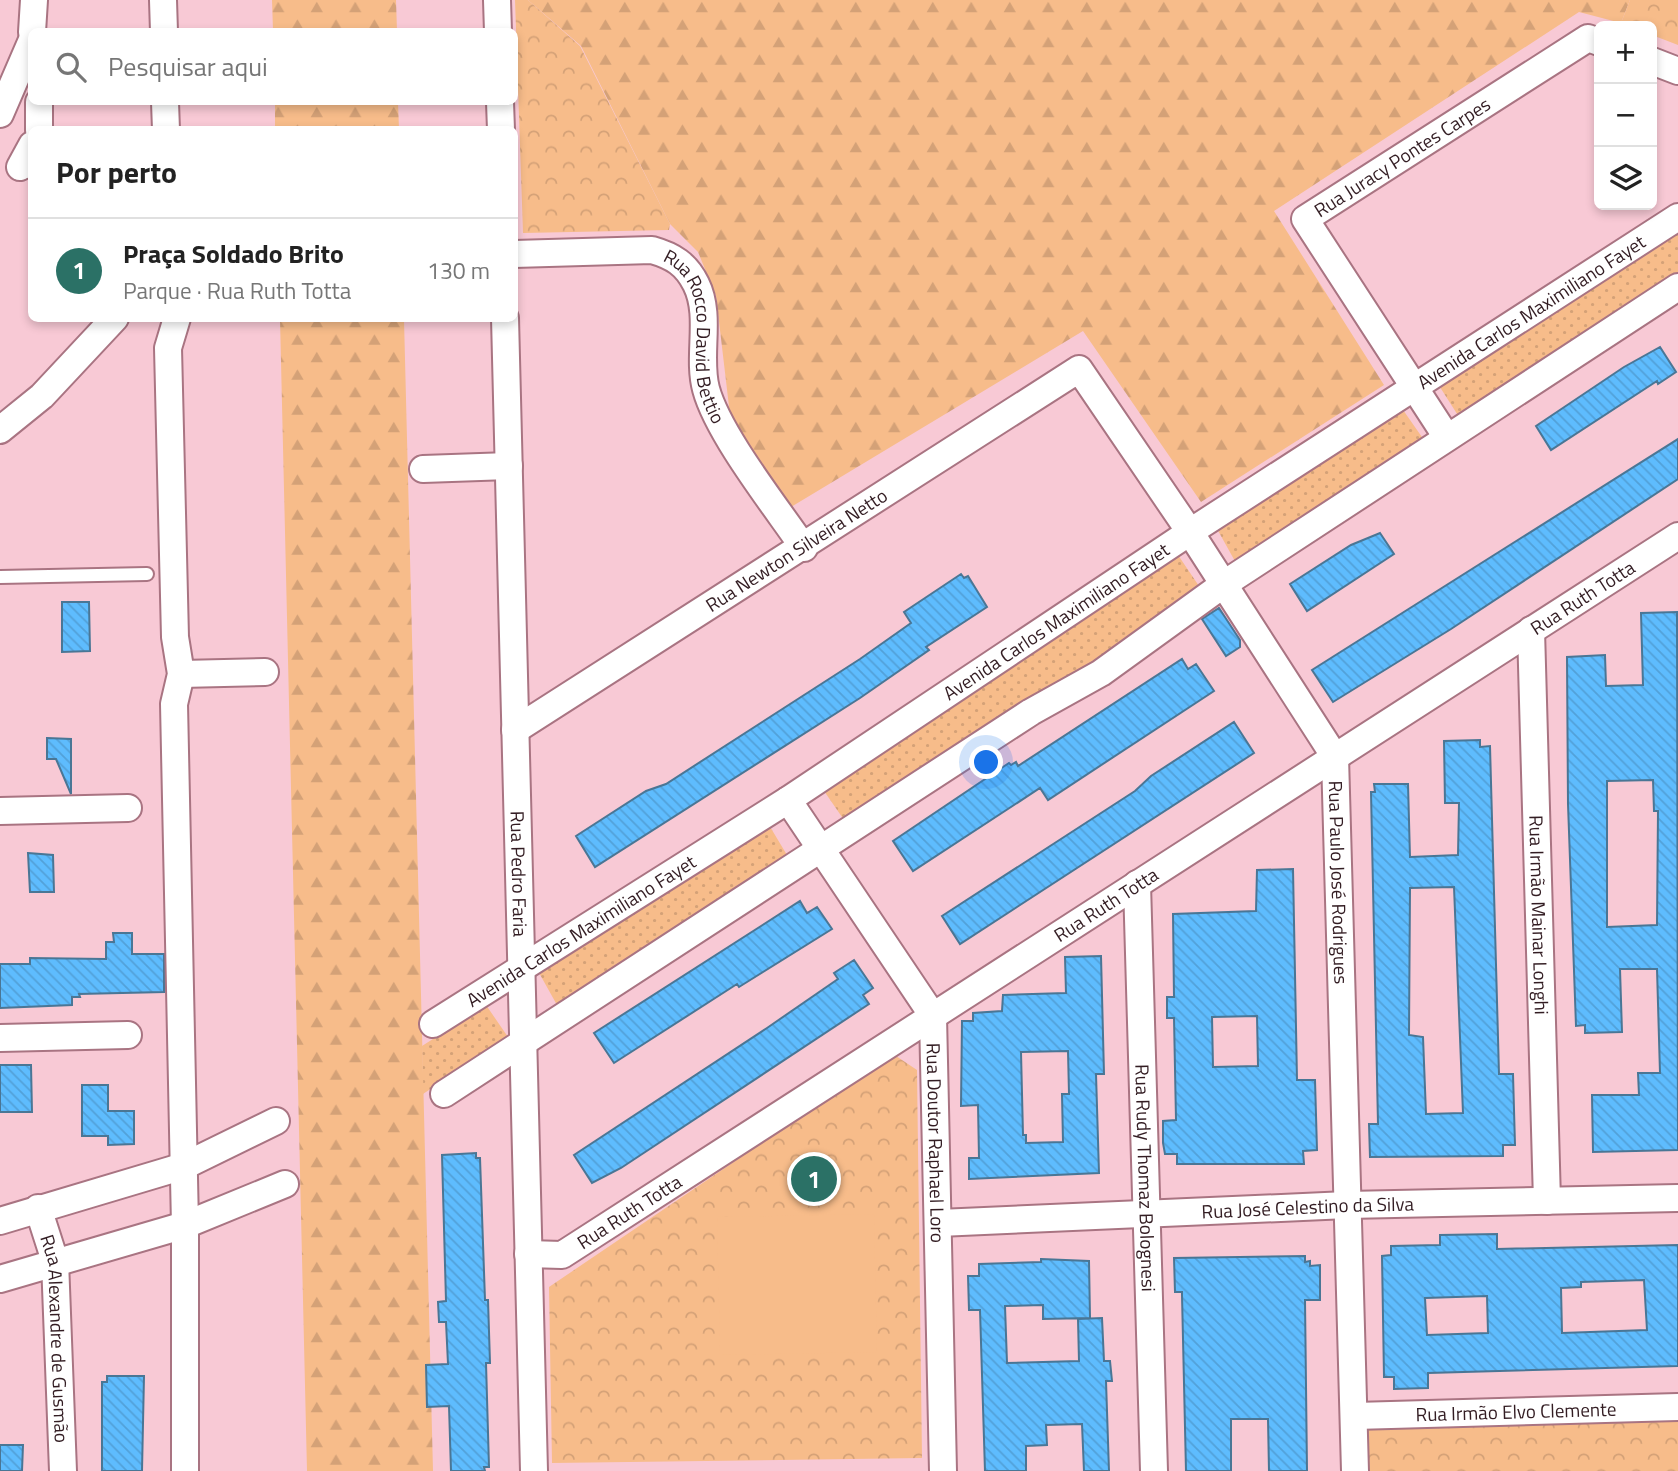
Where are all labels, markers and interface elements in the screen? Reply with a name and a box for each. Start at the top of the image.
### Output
map controls [1594,21,1657,210]
button: + [1594,21,1657,84]
search box [28,28,518,105]
text: Pesquisar aqui [108,47,268,86]
icon: search [52,48,90,86]
button: − [1594,84,1657,147]
street label: Rua Juracy Pontes Carpes [1308,89,1496,224]
button: layers [1594,147,1657,210]
text: Por perto [56,149,177,195]
street label: Avenida Carlos Maximiliano Fayet [1411,227,1651,396]
text: Praça Soldado Brito [123,234,344,273]
street label: Rua Rocco David Bettio [659,241,733,428]
text: 1 [73,253,85,288]
text: 130 m [427,253,490,288]
text: Parque · Rua Ruth Totta [123,273,351,308]
street label: Rua Newton Silveira Netto [699,480,893,619]
street label: Avenida Carlos Maximiliano Fayet [937,535,1175,707]
street label: Rua Ruth Totta [1524,552,1641,642]
your location [969,745,1003,779]
street label: Rua Paulo José Rodrigues [1322,780,1356,985]
street label: Rua Pedro Faria [503,810,536,938]
street label: Rua Irmão Mainar Longhi [1522,815,1557,1015]
street label: Avenida Carlos Maximiliano Fayet [460,847,701,1014]
street label: Rua Ruth Totta [1048,859,1164,949]
street label: Rua Doutor Raphael Loro [920,1042,953,1243]
street label: Rua Rudy Thomaz Bolognesi [1128,1063,1164,1292]
pin: 1 [791,1153,837,1205]
street label: Rua Ruth Totta [571,1166,687,1256]
street label: Rua José Celestino da Silva [1201,1189,1415,1225]
street label: Rua Alexandre de Gusmão [33,1230,77,1443]
street label: Rua Irmão Elvo Clemente [1415,1394,1617,1428]

